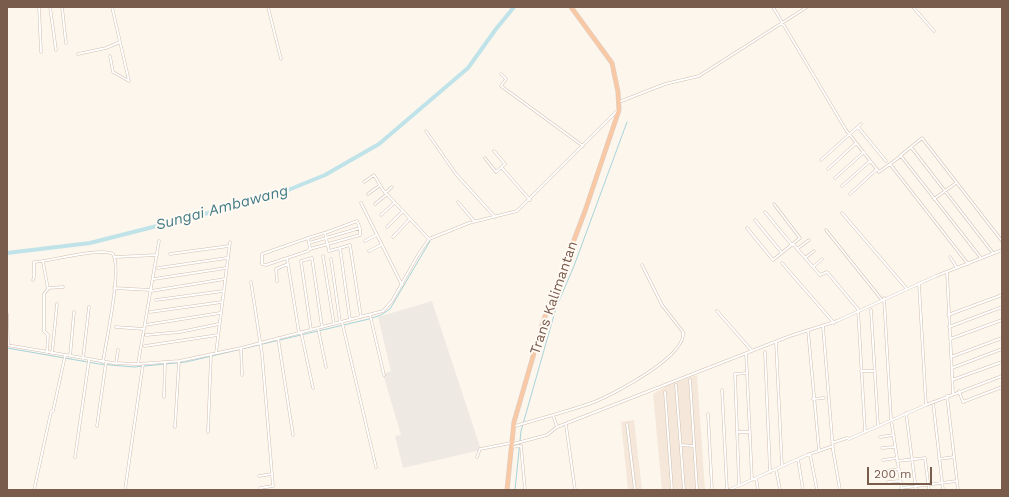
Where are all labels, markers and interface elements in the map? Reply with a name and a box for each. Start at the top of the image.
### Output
water label: Sungai Ambawang [154,182,290,234]
street label: Trans Kalimantan [527,239,581,357]
scale bar [869,459,934,485]
text: 200 m [874,467,911,481]

